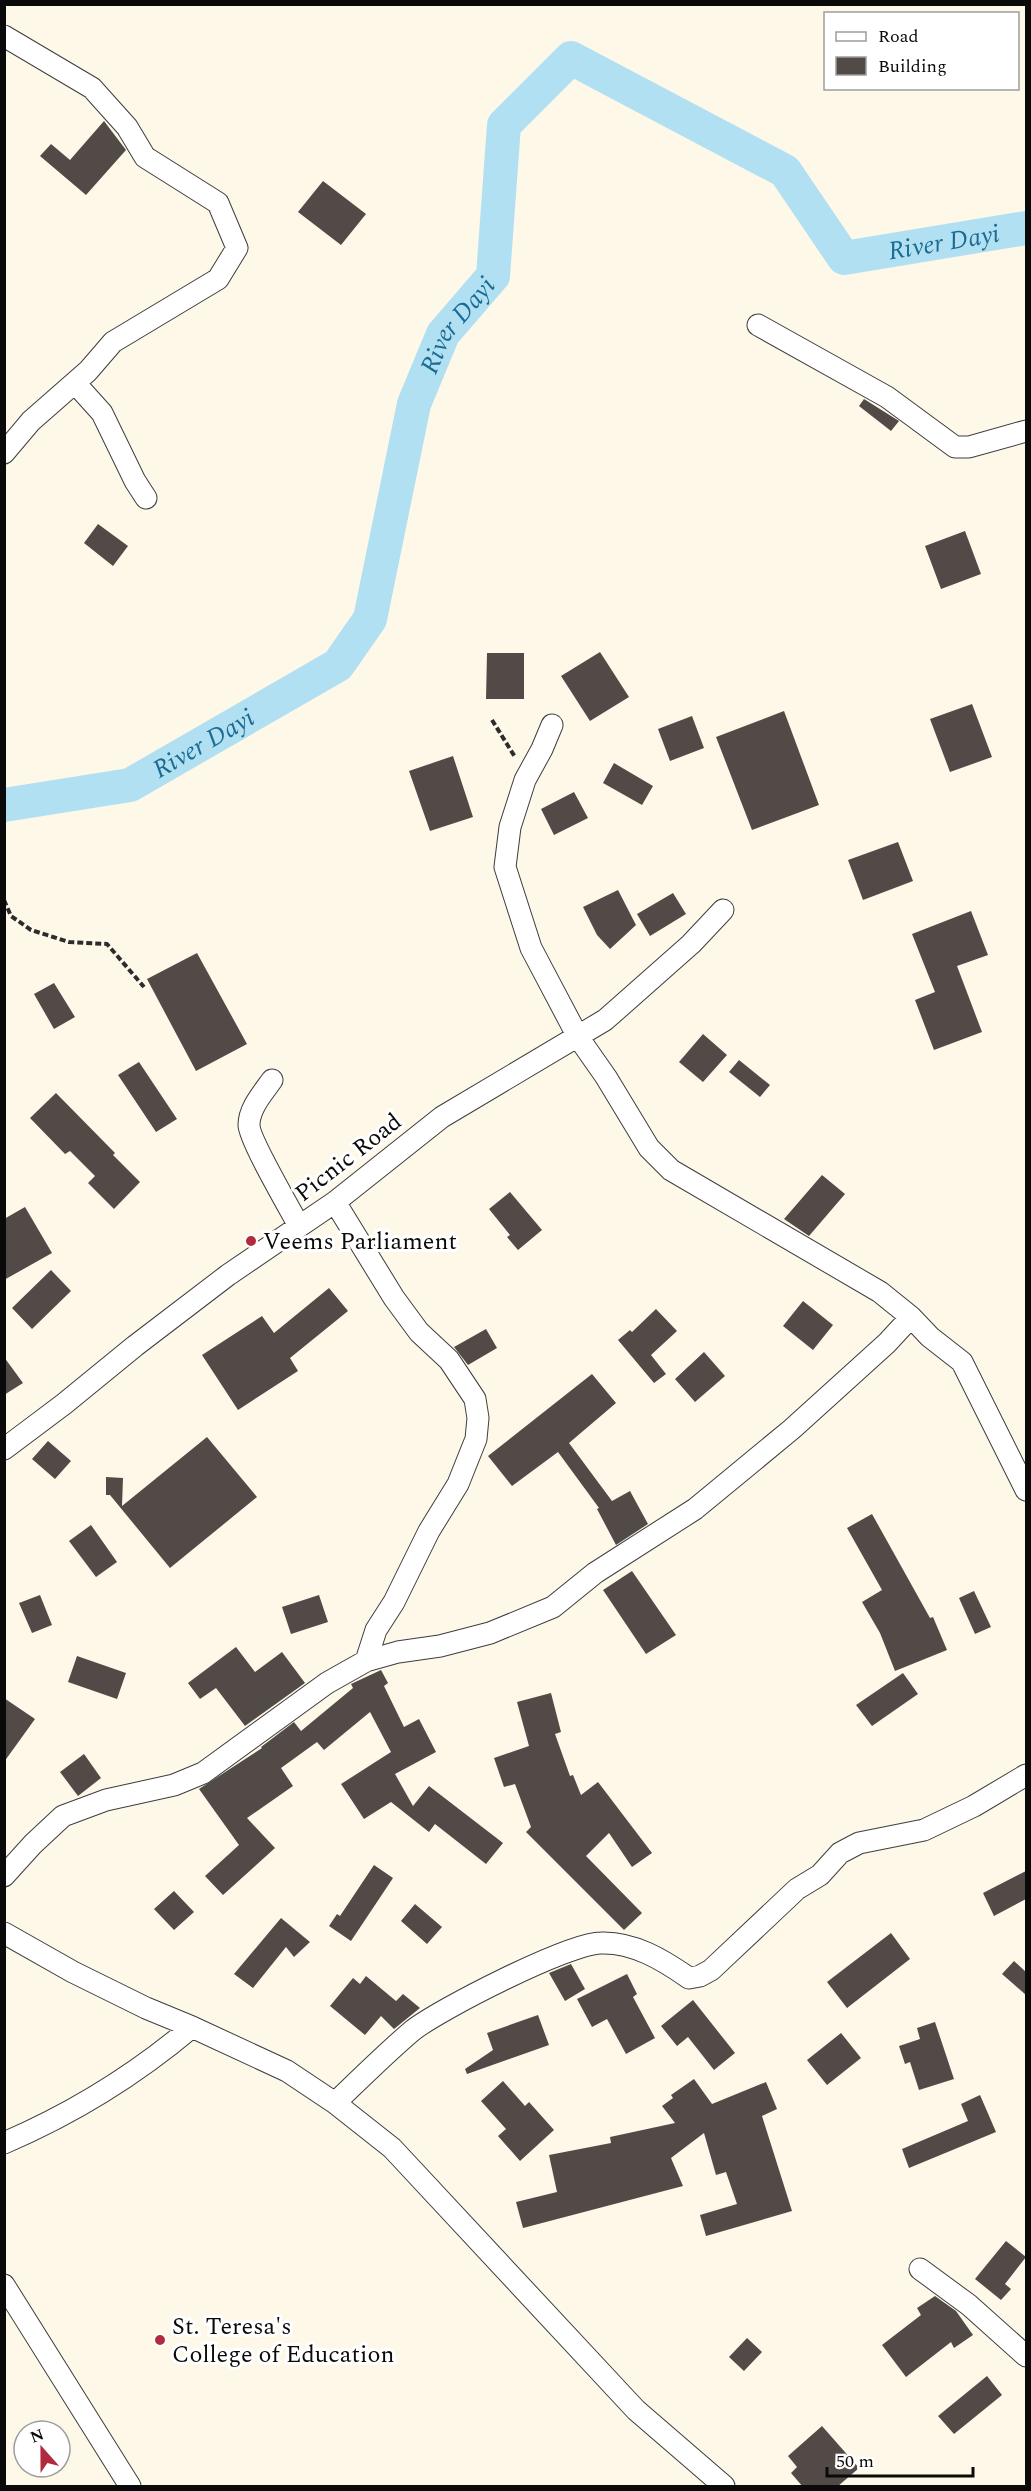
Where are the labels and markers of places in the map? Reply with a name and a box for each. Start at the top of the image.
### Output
place label: Veems Parliament [263,1224,457,1260]
marker: Veems Parliament [244,1234,258,1248]
place label: St. Teresa's College of Education [172,2309,394,2373]
marker: St. Teresa's College of Education [153,2333,167,2347]

